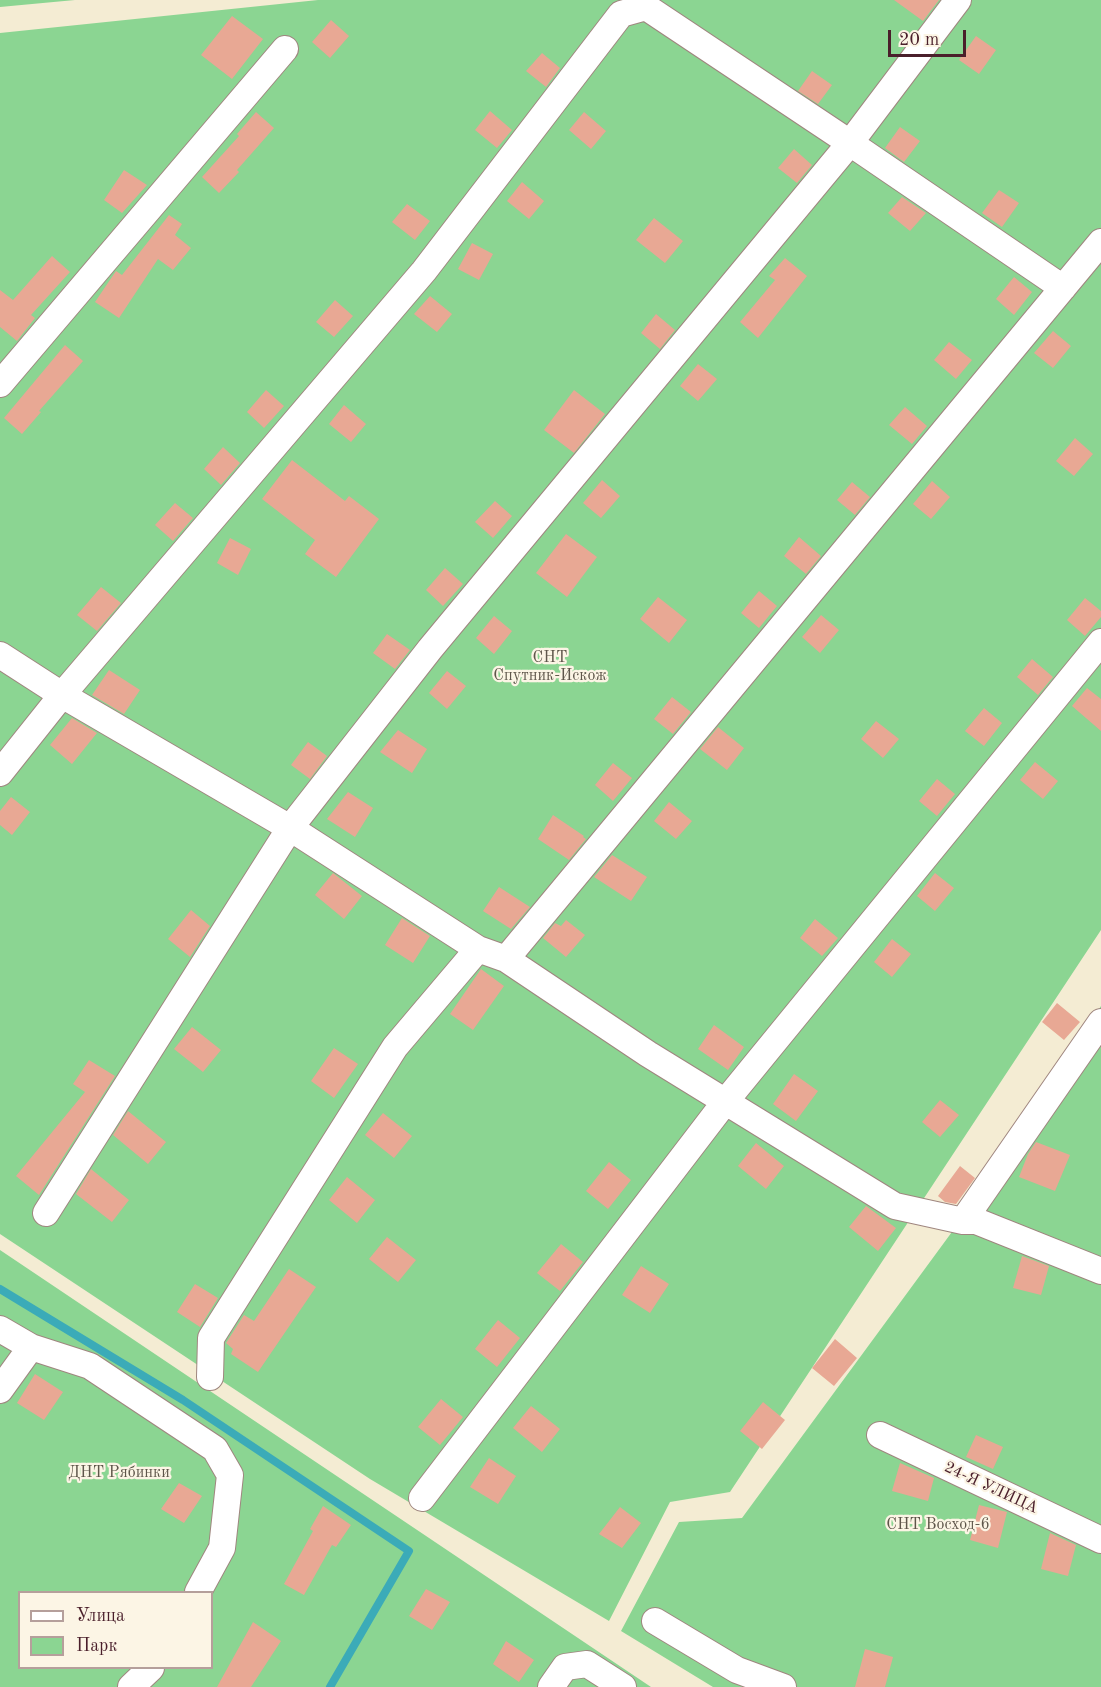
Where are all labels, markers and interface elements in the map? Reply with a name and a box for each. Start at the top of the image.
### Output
scale bar [891,18,969,56]
text: 20 m [899,31,939,49]
park label: СНТ Спутник-Искож [493,648,607,686]
street label: 24-Я УЛИЦА [941,1458,1041,1518]
park label: ДНТ Рябинки [68,1463,170,1483]
park label: СНТ Восход-6 [886,1515,990,1535]
legend [18,1591,213,1669]
text: Улица [76,1607,125,1625]
text: Парк [76,1637,117,1655]

